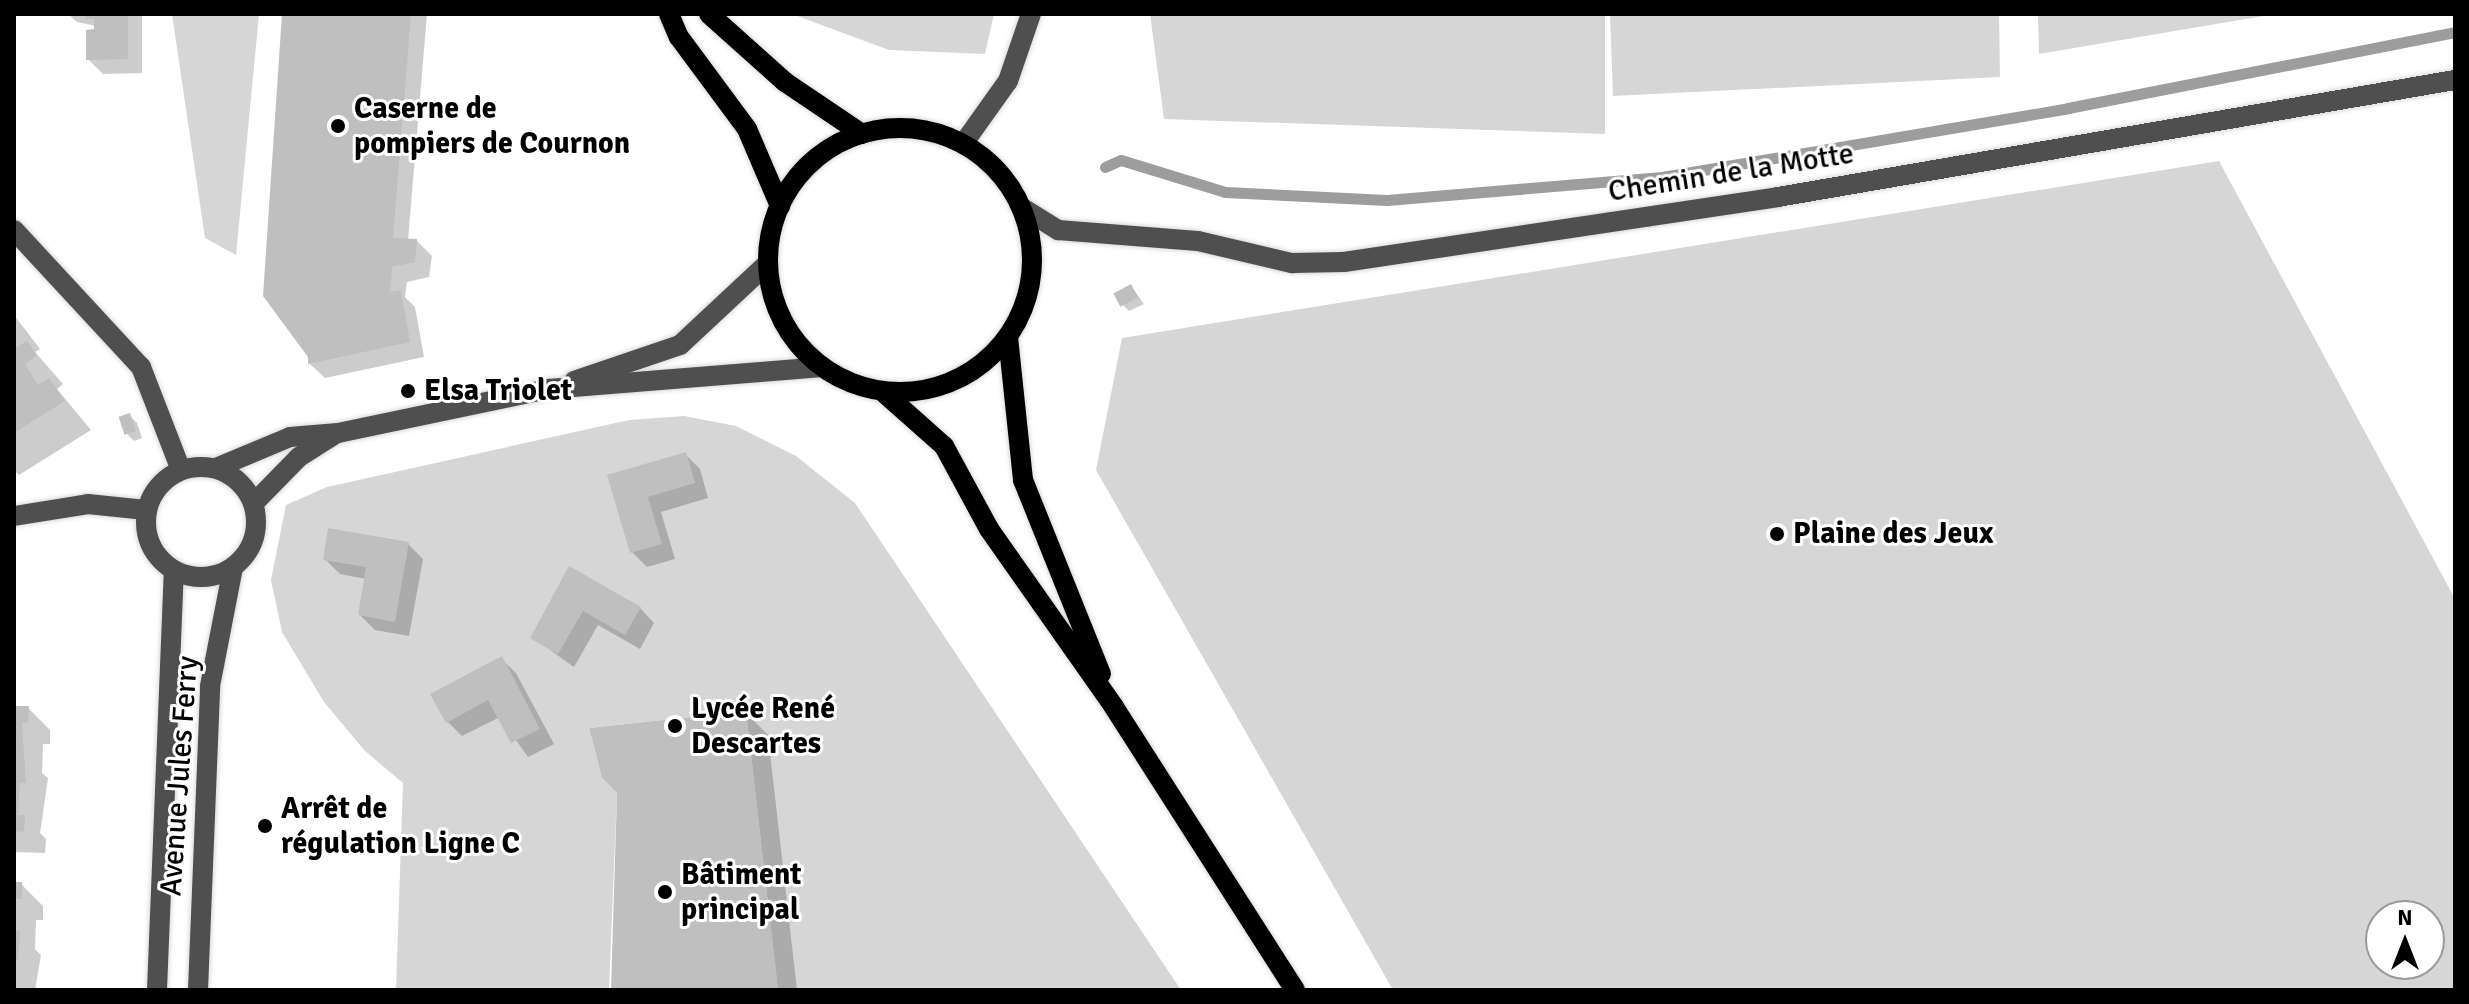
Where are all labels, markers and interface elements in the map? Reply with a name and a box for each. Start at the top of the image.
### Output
place label: Caserne de pompiers de Cournon [354,91,630,162]
marker: Caserne de pompiers de Cournon [329,117,347,135]
street label: Chemin de la Motte [1606,136,1856,210]
place label: Elsa Triolet [424,373,572,409]
marker: Elsa Triolet [399,382,417,400]
place label: Plaine des Jeux [1793,516,1993,552]
marker: Plaine des Jeux [1768,525,1786,543]
street label: Avenue Jules Ferry [154,655,206,897]
place label: Lycée René Descartes [691,691,835,762]
marker: Lycée René Descartes [666,717,684,735]
place label: Arrêt de régulation Ligne C [281,791,520,862]
marker: Arrêt de régulation Ligne C [256,817,274,835]
place label: Bâtiment principal [681,857,802,928]
marker: Bâtiment principal [656,883,674,901]
north arrow [2365,900,2445,980]
text: N [2397,904,2413,931]

